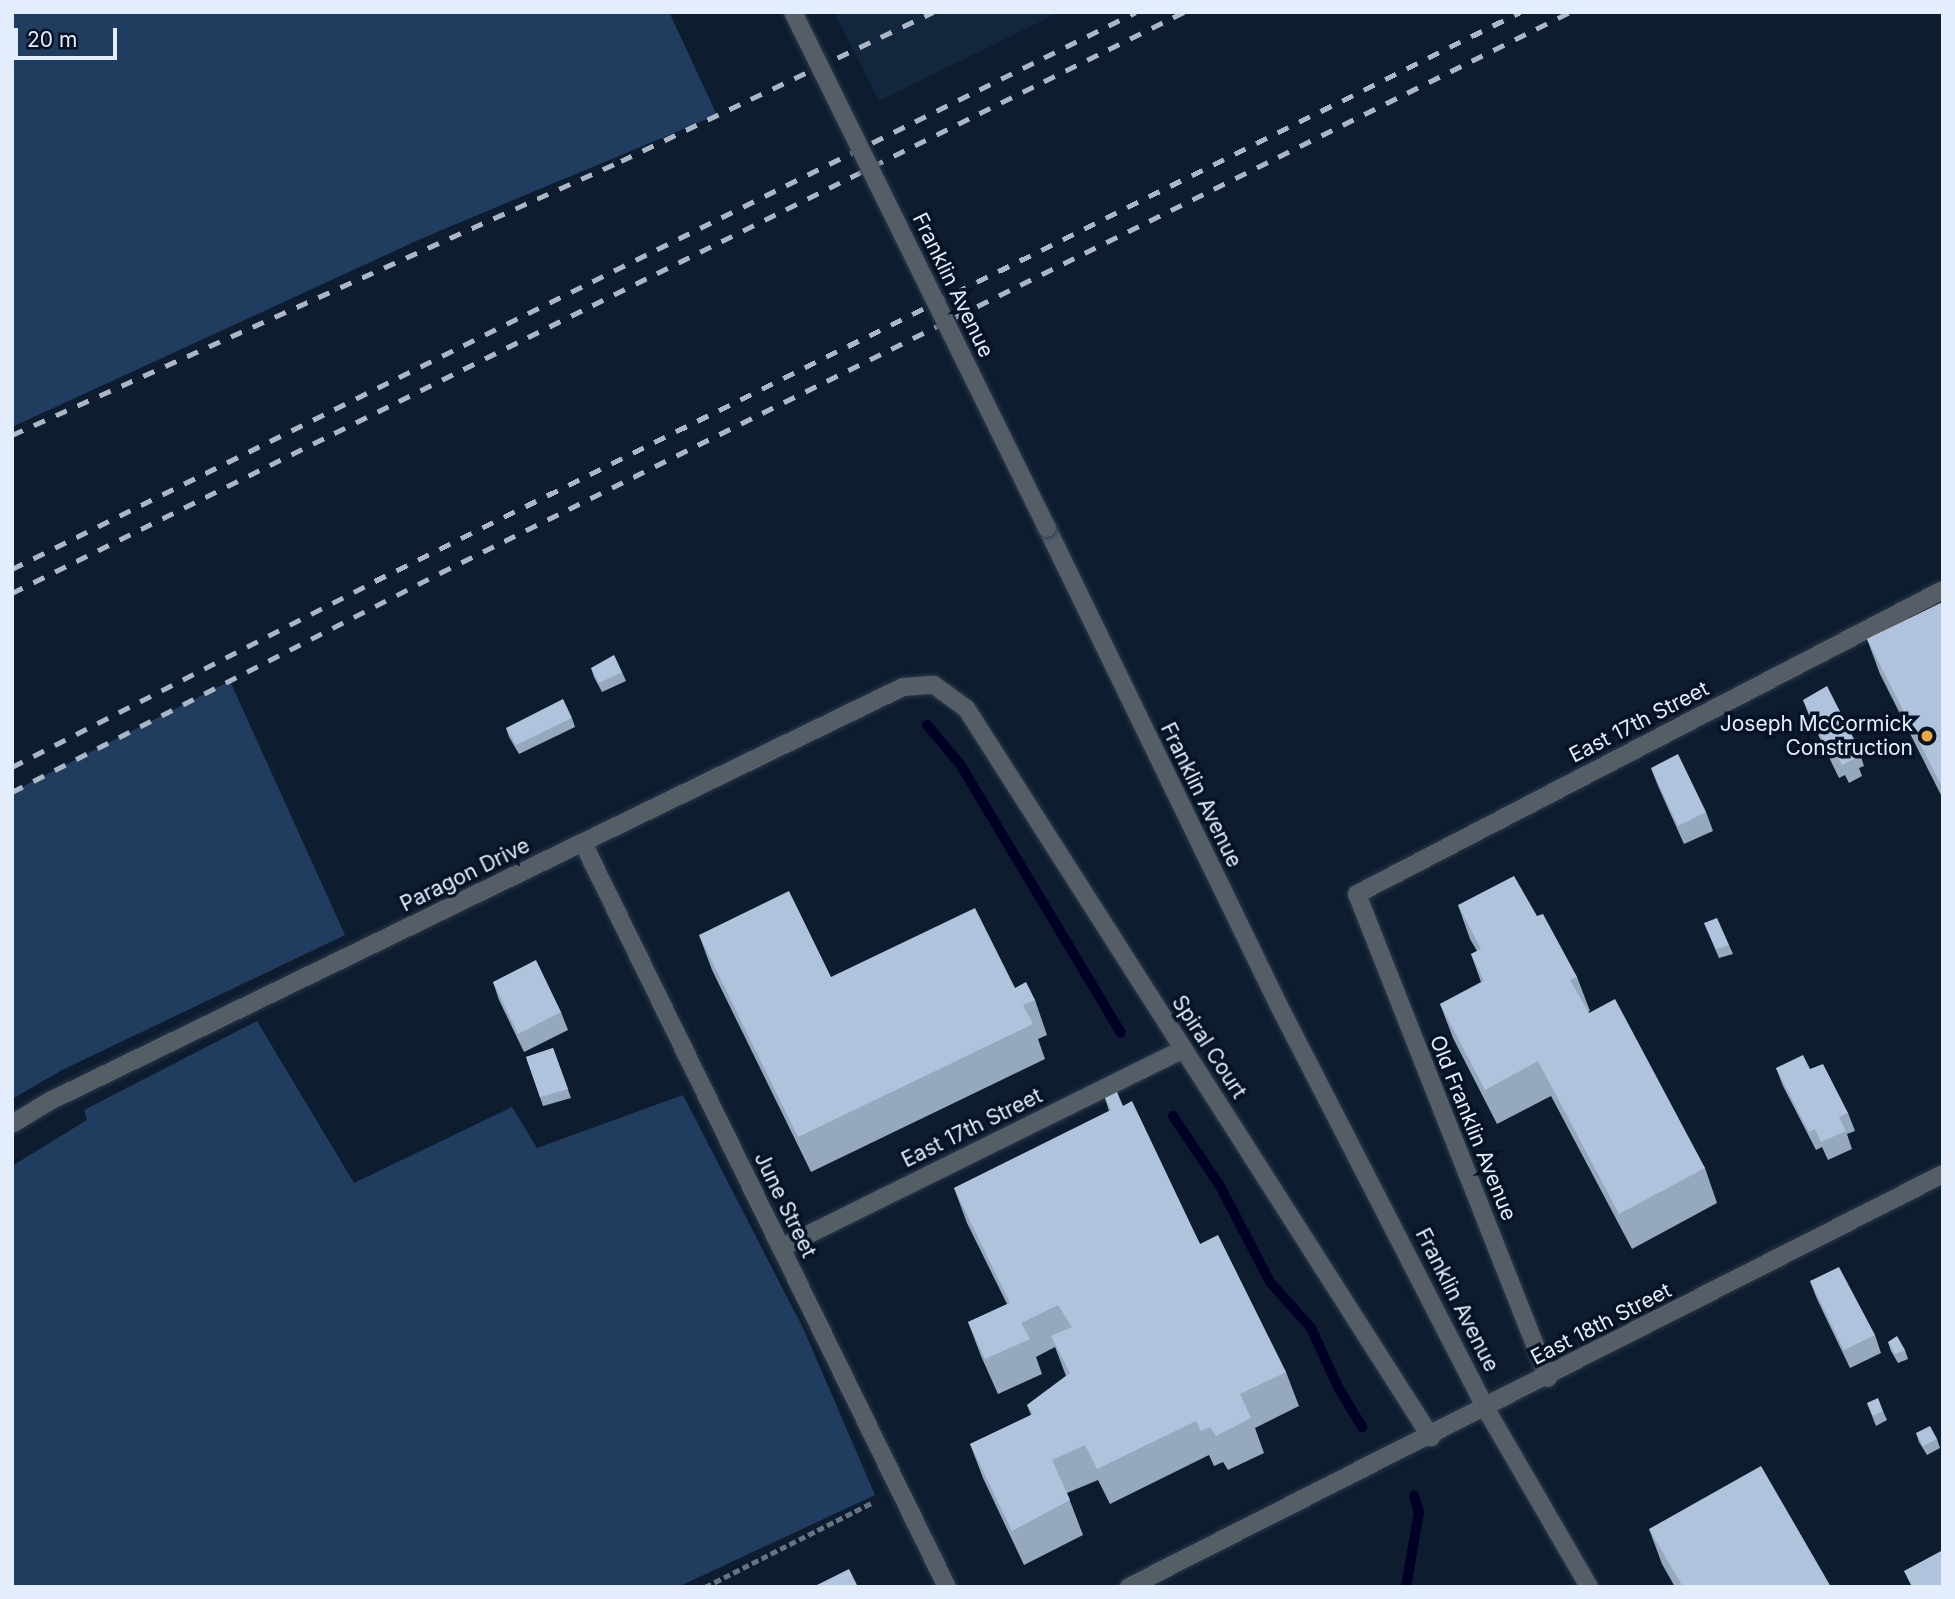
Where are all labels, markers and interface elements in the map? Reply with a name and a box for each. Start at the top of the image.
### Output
scale bar [18,14,121,58]
text: 20 m [27,27,77,52]
street label: Franklin Avenue [907,209,999,361]
street label: East 17th Street [1565,676,1713,768]
place label: Joseph McCormick Construction [1720,711,1913,761]
street label: Franklin Avenue [1155,719,1247,871]
marker: Joseph McCormick Construction [1919,728,1935,744]
street label: Paragon Drive [396,833,534,917]
street label: Spiral Court [1166,991,1252,1103]
street label: Old Franklin Avenue [1424,1032,1522,1224]
street label: East 17th Street [898,1083,1046,1173]
street label: June Street [749,1148,821,1262]
street label: Franklin Avenue [1410,1224,1504,1376]
street label: East 18th Street [1527,1278,1675,1370]

